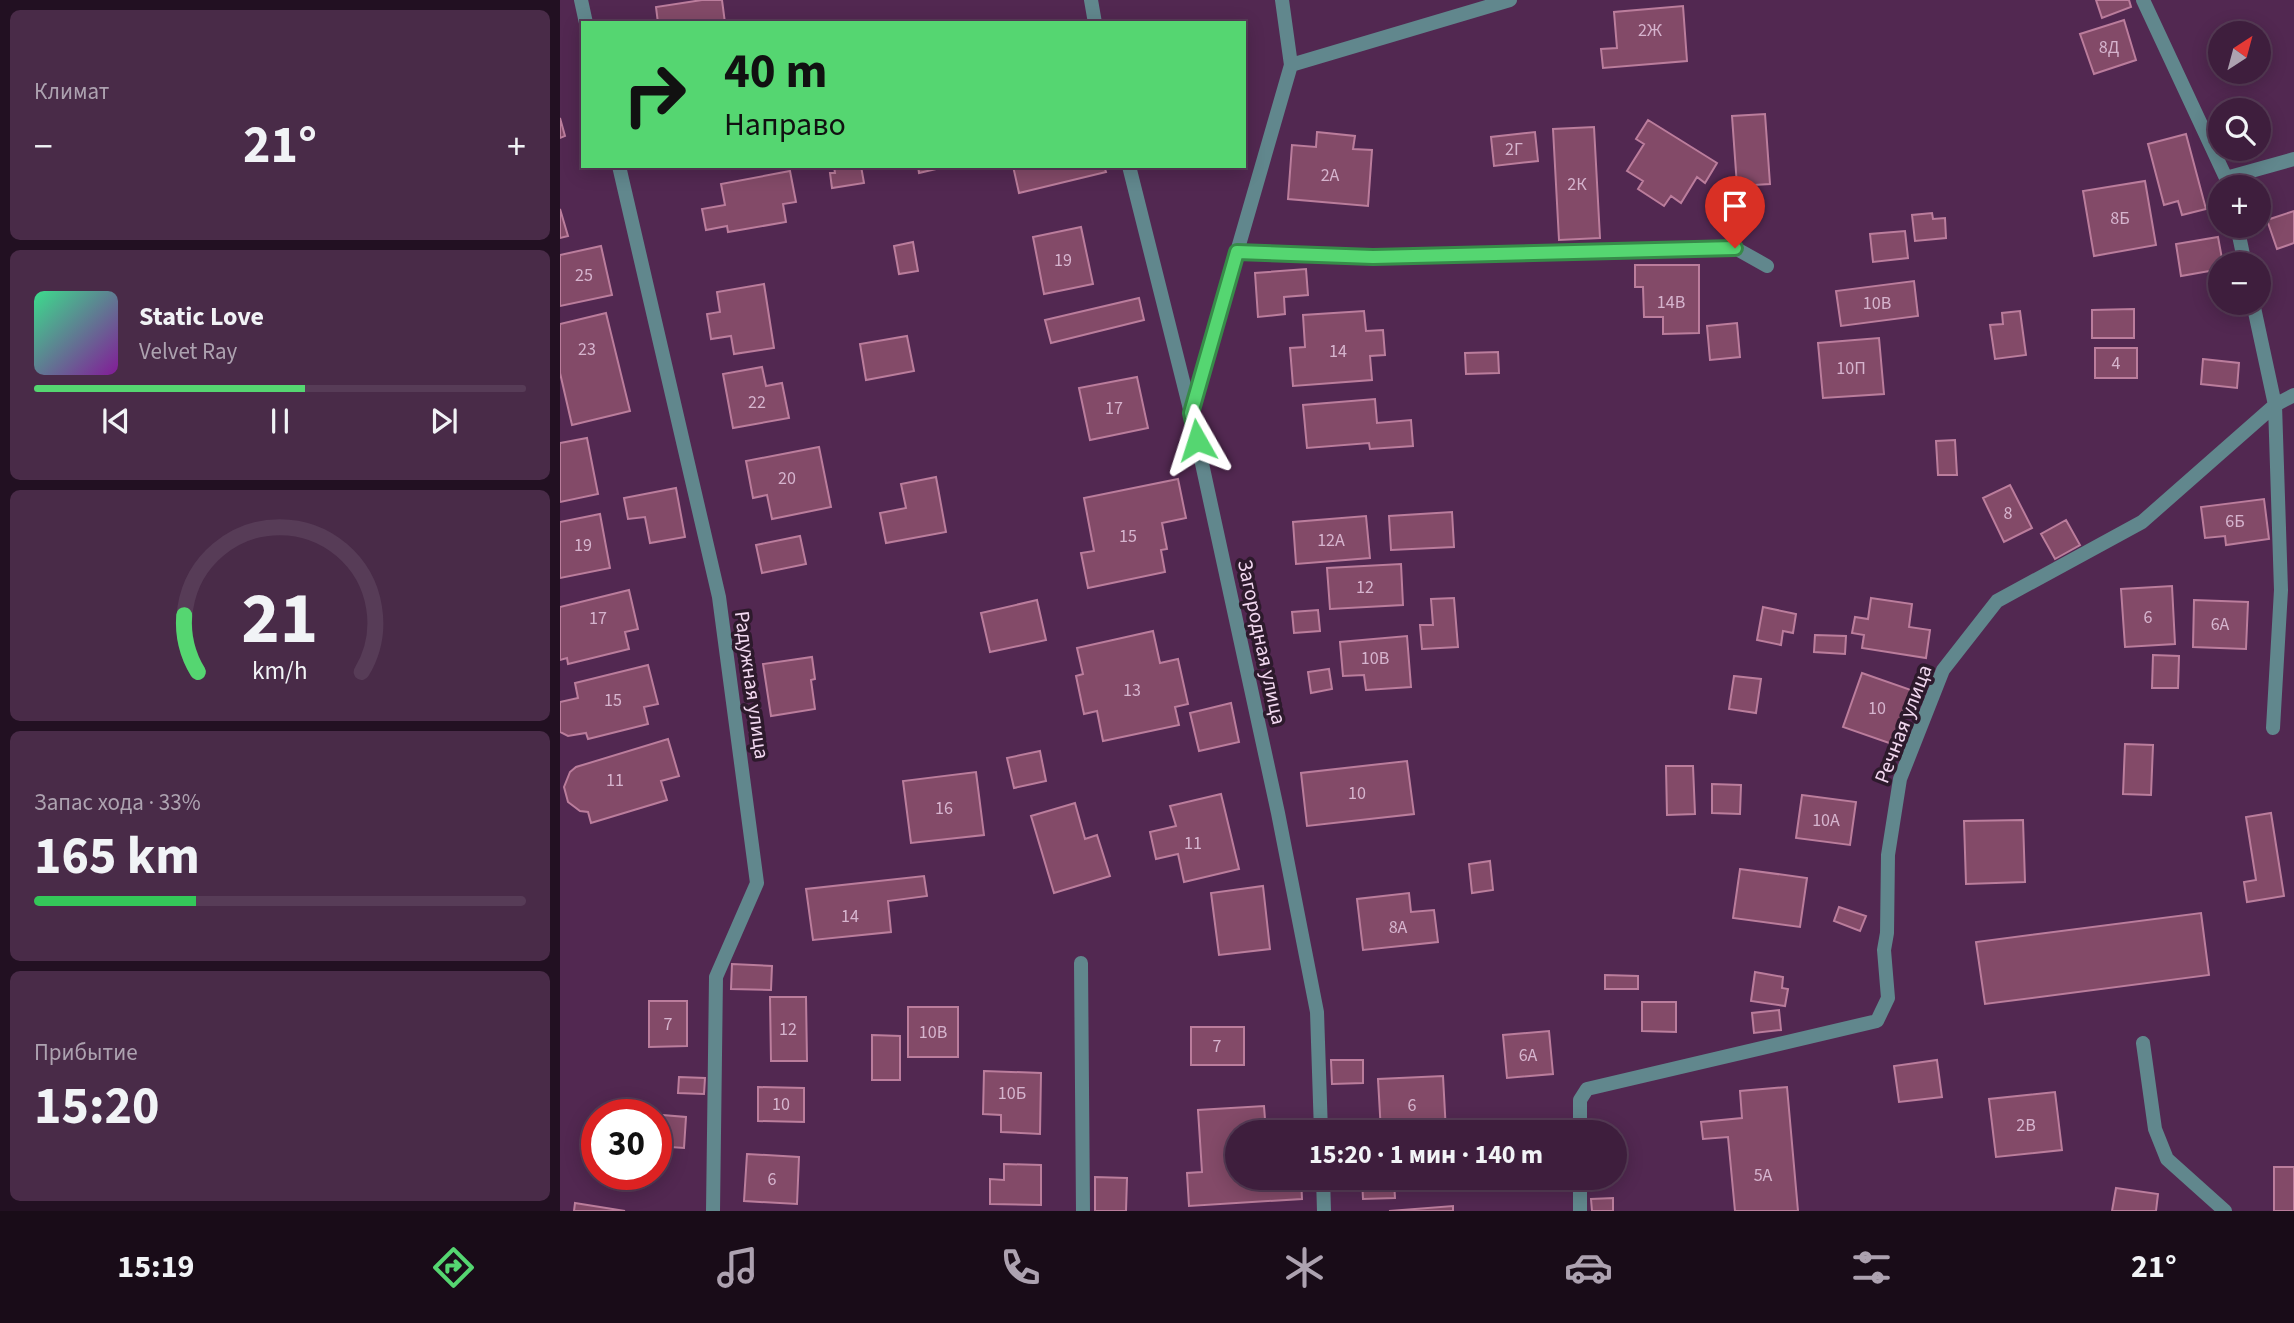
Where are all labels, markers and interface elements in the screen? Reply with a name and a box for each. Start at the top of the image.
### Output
house number: 2Ж [1638,18,1662,43]
north arrow [2208,21,2272,84]
map controls [2208,21,2271,315]
house number: 8Д [2099,35,2120,60]
text: 40 m [724,37,828,107]
icon: right [609,49,700,140]
text: Климат [34,75,109,108]
button: search [2208,98,2271,161]
text: Направо [724,102,846,148]
text: 21° [243,109,317,183]
text: − [34,120,53,174]
text: + [507,120,526,174]
house number: 2Г [1505,137,1523,162]
house number: 2А [1321,163,1340,188]
house number: 2К [1567,172,1587,197]
button: + [2208,175,2271,238]
pin [1705,176,1765,248]
icon: arrive [1716,187,1754,225]
house number: 8Б [2110,206,2130,231]
house number: 19 [1054,248,1072,273]
button: − [2208,252,2271,315]
house number: 25 [575,263,593,288]
house number: 14В [1657,290,1685,315]
house number: 10В [1863,291,1891,316]
text: Static Love [139,298,264,335]
text: Velvet Ray [139,335,237,368]
house number: 23 [578,337,596,362]
house number: 14 [1329,339,1347,364]
house number: 4 [2112,351,2121,376]
house number: 10П [1836,356,1866,381]
house number: 22 [748,390,766,415]
house number: 17 [1105,396,1123,421]
icon: previous [97,402,135,440]
icon: pause [261,402,299,440]
icon: next [425,402,463,440]
position arrow [1160,403,1234,477]
house number: 20 [778,466,796,491]
house number: 8 [2004,501,2013,526]
house number: 6Б [2225,509,2245,534]
house number: 15 [1119,524,1137,549]
house number: 12А [1317,528,1345,553]
house number: 19 [574,533,592,558]
street label: Загородная улица [1230,557,1294,727]
text: 21 [242,567,318,671]
house number: 12 [1356,575,1374,600]
house number: 6 [2144,605,2153,630]
house number: 17 [589,606,607,631]
street label: Радужная улица [727,609,777,761]
house number: 6А [2211,612,2230,637]
house number: 10В [1361,646,1389,671]
text: km/h [252,652,308,688]
street label: Речная улица [1867,660,1939,788]
house number: 13 [1123,678,1141,703]
house number: 15 [604,688,622,713]
house number: 10 [1868,696,1886,721]
house number: 11 [606,768,624,793]
house number: 10 [1348,781,1366,806]
text: Запас хода · 33% [34,786,201,819]
house number: 16 [935,796,953,821]
house number: 10А [1812,808,1840,833]
text: 165 km [34,820,200,894]
house number: 11 [1184,831,1202,856]
house number: 14 [841,904,859,929]
house number: 8А [1389,915,1408,940]
house number: 7 [664,1012,673,1037]
house number: 12 [779,1017,797,1042]
house number: 10В [919,1020,947,1045]
house number: 7 [1213,1034,1222,1059]
text: Прибытие [34,1036,138,1069]
house number: 6А [1519,1043,1538,1068]
text: 15:20 [34,1070,159,1144]
house number: 10Б [998,1081,1026,1106]
house number: 10 [772,1092,790,1117]
house number: 6 [1408,1093,1417,1118]
speed limit sign: 30 [581,1099,672,1190]
house number: 2В [2016,1113,2036,1138]
text: 15:20 · 1 мин · 140 m [1309,1136,1543,1173]
house number: 5А [1754,1163,1773,1188]
house number: 6 [768,1167,777,1192]
icon: directions [429,1243,478,1292]
icon: music [713,1243,762,1292]
icon: phone [996,1243,1045,1292]
icon: climate [1280,1243,1329,1292]
icon: car [1564,1243,1613,1292]
icon: filters [1847,1243,1896,1292]
text: 15:19 [117,1244,195,1290]
text: 21° [2131,1244,2177,1290]

